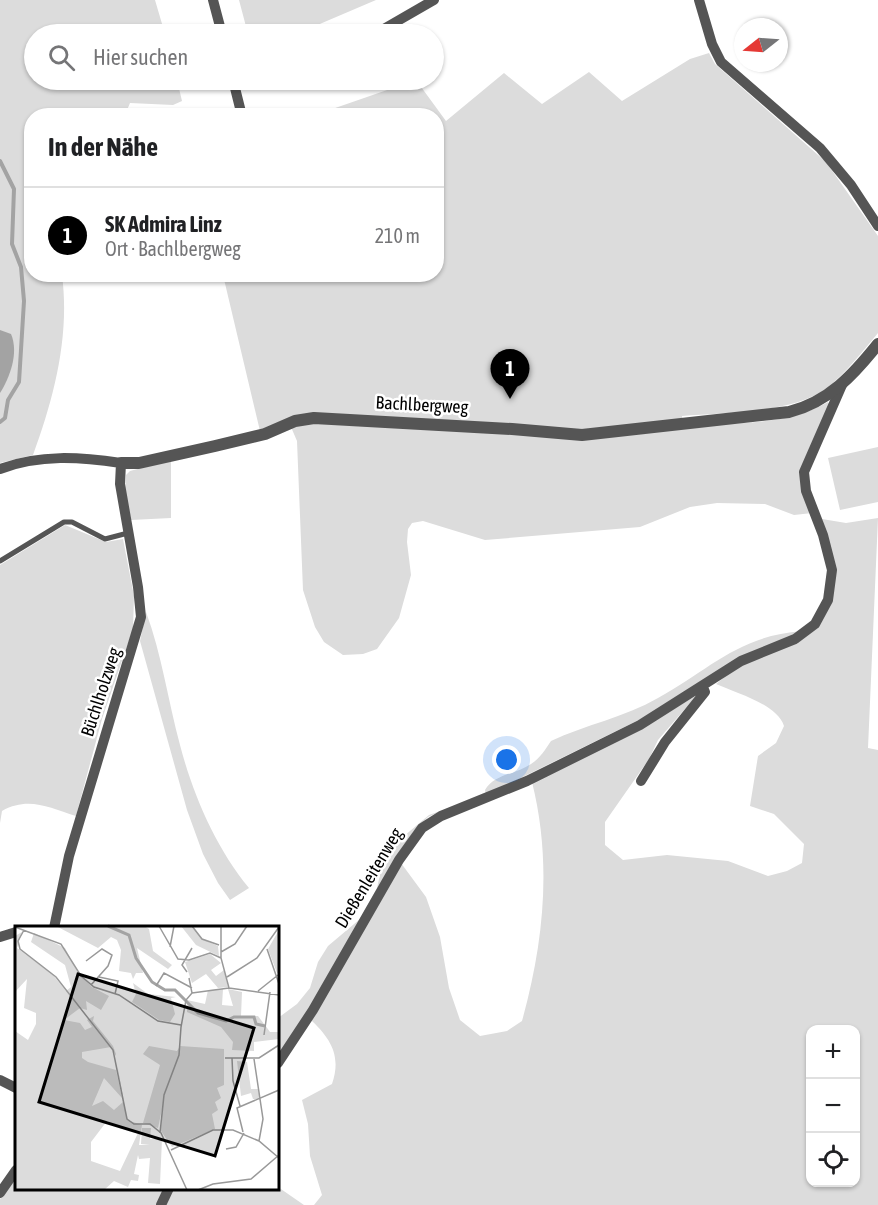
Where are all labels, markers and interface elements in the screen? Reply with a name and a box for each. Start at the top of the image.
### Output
north arrow [734,18,788,72]
search box [24,24,444,90]
icon: search [45,41,78,74]
text: Hier suchen [93,44,188,70]
text: In der Nähe [48,132,158,162]
text: SK Admira Linz [105,211,222,237]
text: 1 [63,224,72,247]
text: 210 m [375,224,420,247]
text: Ort · Bachlbergweg [105,237,241,260]
pin: 1 [490,350,530,399]
street label: Bachlbergweg [375,392,469,417]
street label: Büchlholzweg [76,644,125,739]
your location [492,745,521,774]
street label: Dießenleitenweg [330,824,407,932]
inset map [15,926,279,1190]
map controls [806,1025,860,1187]
button: + [806,1025,860,1079]
button: − [806,1079,860,1133]
button: locate [806,1133,860,1187]

